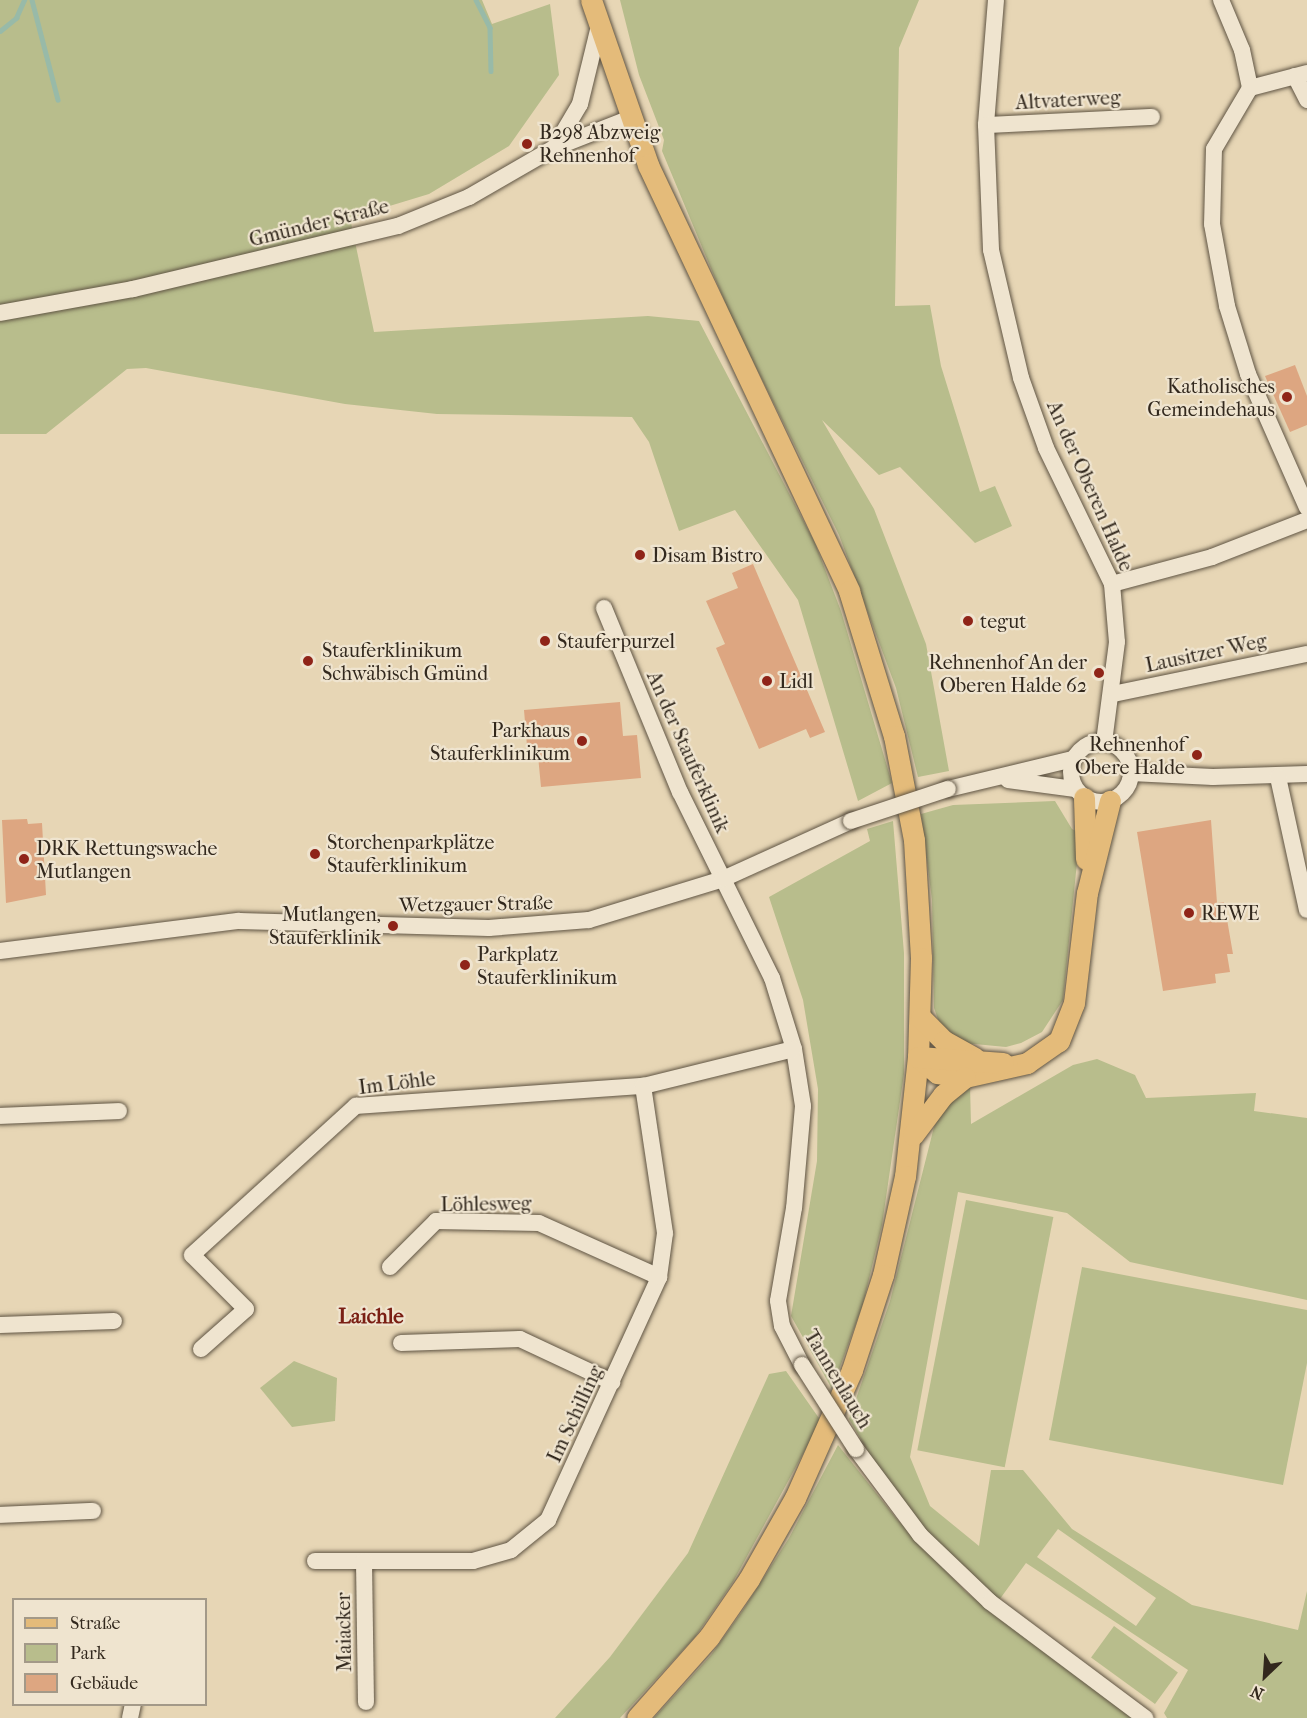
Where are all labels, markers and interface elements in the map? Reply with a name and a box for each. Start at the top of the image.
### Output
street label: Altvaterweg [1015,85,1121,115]
place label: B298 Abzweig Rehnenhof [539,120,660,167]
marker: B298 Abzweig Rehnenhof [520,137,534,151]
street label: Gmünder Straße [247,194,391,252]
place label: Katholisches Gemeindehaus [1147,374,1275,421]
marker: Katholisches Gemeindehaus [1280,390,1294,404]
street label: An der Oberen Halde [1042,397,1138,575]
place label: Disam Bistro [652,543,763,567]
marker: Disam Bistro [633,548,647,562]
place label: tegut [980,609,1026,633]
marker: tegut [961,614,975,628]
street label: Lausitzer Weg [1143,628,1269,678]
place label: Stauferpurzel [557,629,675,653]
marker: Stauferpurzel [538,634,552,648]
place label: Stauferklinikum Schwäbisch Gmünd [322,638,488,685]
place label: Rehnenhof An der Oberen Halde 62 [929,650,1087,697]
marker: Stauferklinikum Schwäbisch Gmünd [299,652,317,670]
marker: Rehnenhof An der Oberen Halde 62 [1092,666,1106,680]
street label: An der Stauferklinik [642,667,734,837]
place label: Lidl [779,669,813,693]
marker: Lidl [760,674,774,688]
place label: Parkhaus Stauferklinikum [430,718,570,765]
place label: Rehnenhof Obere Halde [1075,732,1185,779]
marker: Parkhaus Stauferklinikum [575,734,589,748]
marker: Rehnenhof Obere Halde [1190,748,1204,762]
place label: Storchenparkplätze Stauferklinikum [327,831,494,878]
place label: DRK Rettungswache Mutlangen [36,836,217,883]
marker: Storchenparkplätze Stauferklinikum [308,847,322,861]
marker: DRK Rettungswache Mutlangen [17,852,31,866]
street label: Wetzgauer Straße [399,891,553,917]
place label: REWE [1201,901,1260,925]
place label: Mutlangen, Stauferklinik [269,903,381,950]
marker: REWE [1182,906,1196,920]
marker: Mutlangen, Stauferklinik [386,919,400,933]
place label: Parkplatz Stauferklinikum [477,942,617,989]
marker: Parkplatz Stauferklinikum [458,958,472,972]
street label: Im Löhle [357,1066,437,1100]
street label: Löhlesweg [440,1191,532,1217]
district label: Laichle [338,1303,404,1329]
street label: Tannenlauch [799,1325,877,1433]
street label: Im Schilling [542,1362,608,1466]
street label: Maiacker [331,1592,357,1672]
legend [12,1598,207,1706]
text: Straße [70,1613,120,1634]
text: Park [70,1643,106,1664]
north arrow [1235,1646,1295,1706]
text: Gebäude [70,1673,138,1694]
text: N [1248,1682,1267,1704]

